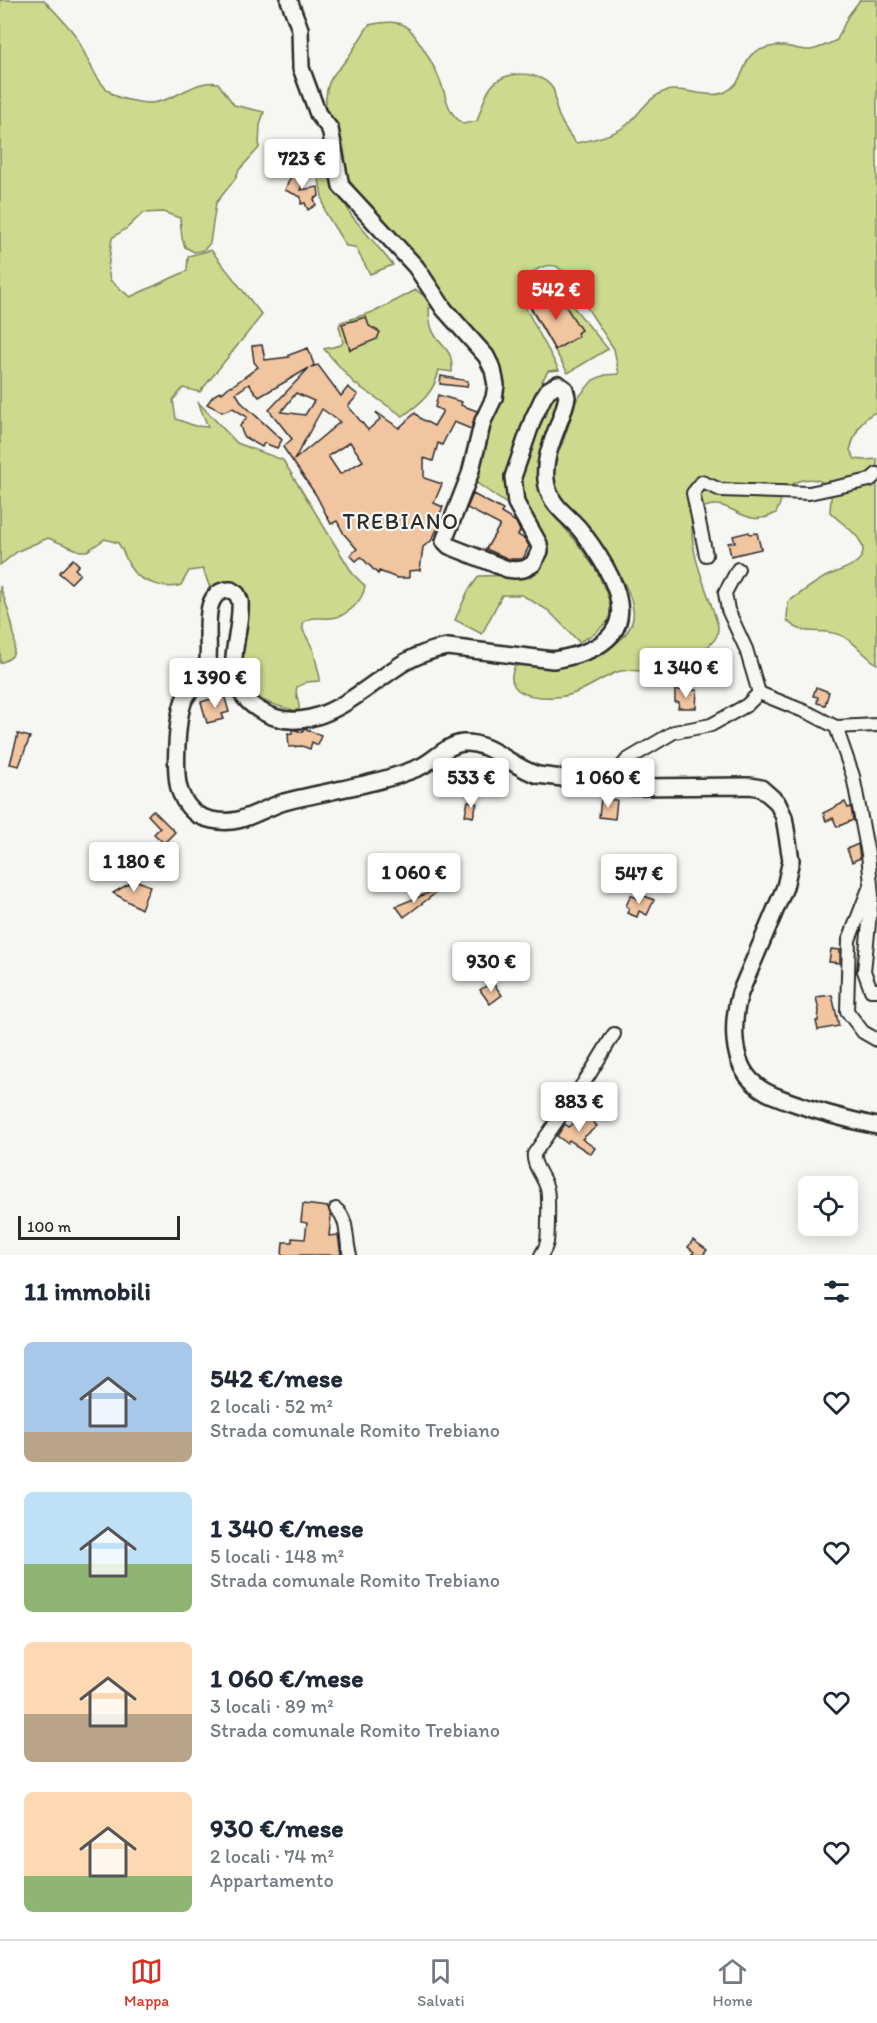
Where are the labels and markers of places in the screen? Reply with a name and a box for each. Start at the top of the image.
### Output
pin: 723 € [260,139,344,190]
pin: 542 € [514,270,598,321]
pin: 1 340 € [631,648,741,699]
pin: 1 390 € [160,658,270,709]
pin: 533 € [429,758,513,809]
pin: 1 060 € [553,758,663,809]
pin: 1 180 € [79,842,189,893]
pin: 1 060 € [359,853,469,904]
pin: 547 € [597,854,681,905]
pin: 930 € [449,942,533,993]
pin: 883 € [537,1082,621,1133]

